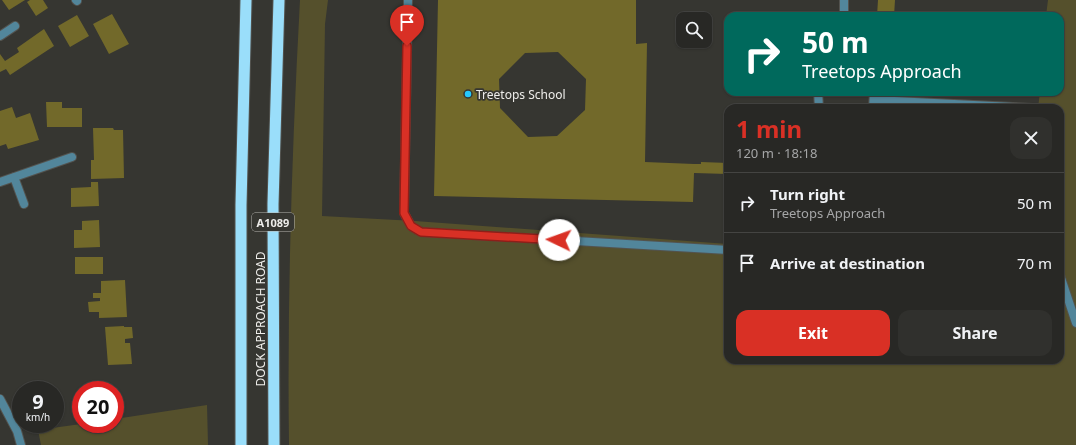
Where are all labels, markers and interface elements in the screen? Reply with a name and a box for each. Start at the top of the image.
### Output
pin [390,5,424,46]
icon: arrive [396,11,418,33]
map controls [676,12,712,48]
button: search [676,12,712,48]
text: 50 m [802,23,869,61]
icon: right [736,28,788,80]
text: Treetops Approach [802,59,962,83]
place label: Treetops School [476,86,566,103]
marker: Treetops School [463,89,473,99]
text: 1 min [736,112,802,145]
button: close [1010,117,1052,159]
text: 120 m · 18:18 [736,144,817,162]
text: Turn right [770,184,845,204]
icon: right [736,192,758,214]
text: 50 m [1017,193,1052,213]
text: Treetops Approach [770,204,885,222]
road number: A1089 [252,213,294,231]
position arrow [538,219,580,261]
street label: DOCK APPROACH ROAD [252,251,269,387]
icon: arrive [736,252,758,274]
text: Arrive at destination [770,253,925,273]
text: 70 m [1017,253,1052,273]
button: Exit [736,310,890,356]
button: Share [898,310,1052,356]
speed limit sign: 20 [72,381,124,433]
text: 9 [32,388,44,415]
text: km/h [26,410,50,424]

